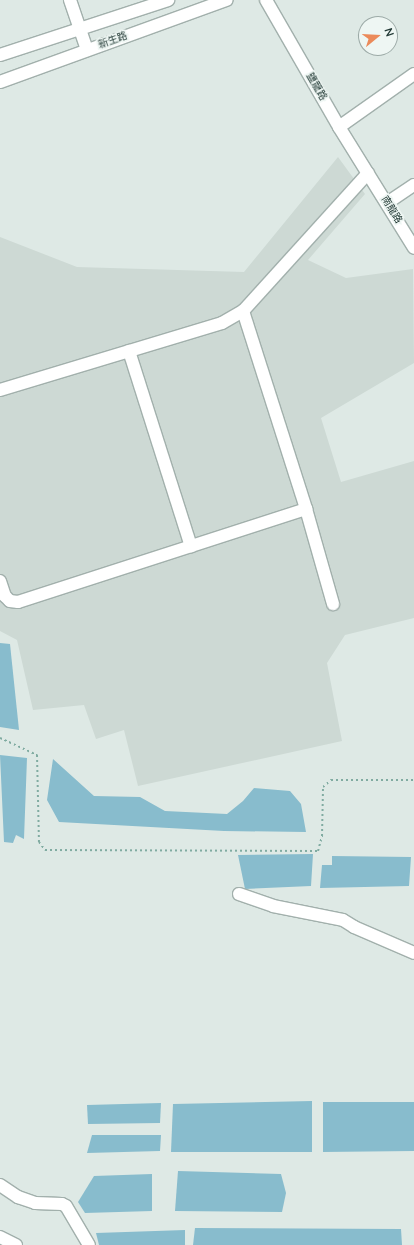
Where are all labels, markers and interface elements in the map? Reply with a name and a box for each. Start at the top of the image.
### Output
north arrow [358,16,398,56]
text: N [381,26,397,39]
street label: 新生路 [97,30,129,52]
street label: 鹽龍路 [303,71,329,103]
street label: 南龍路 [378,194,404,226]

